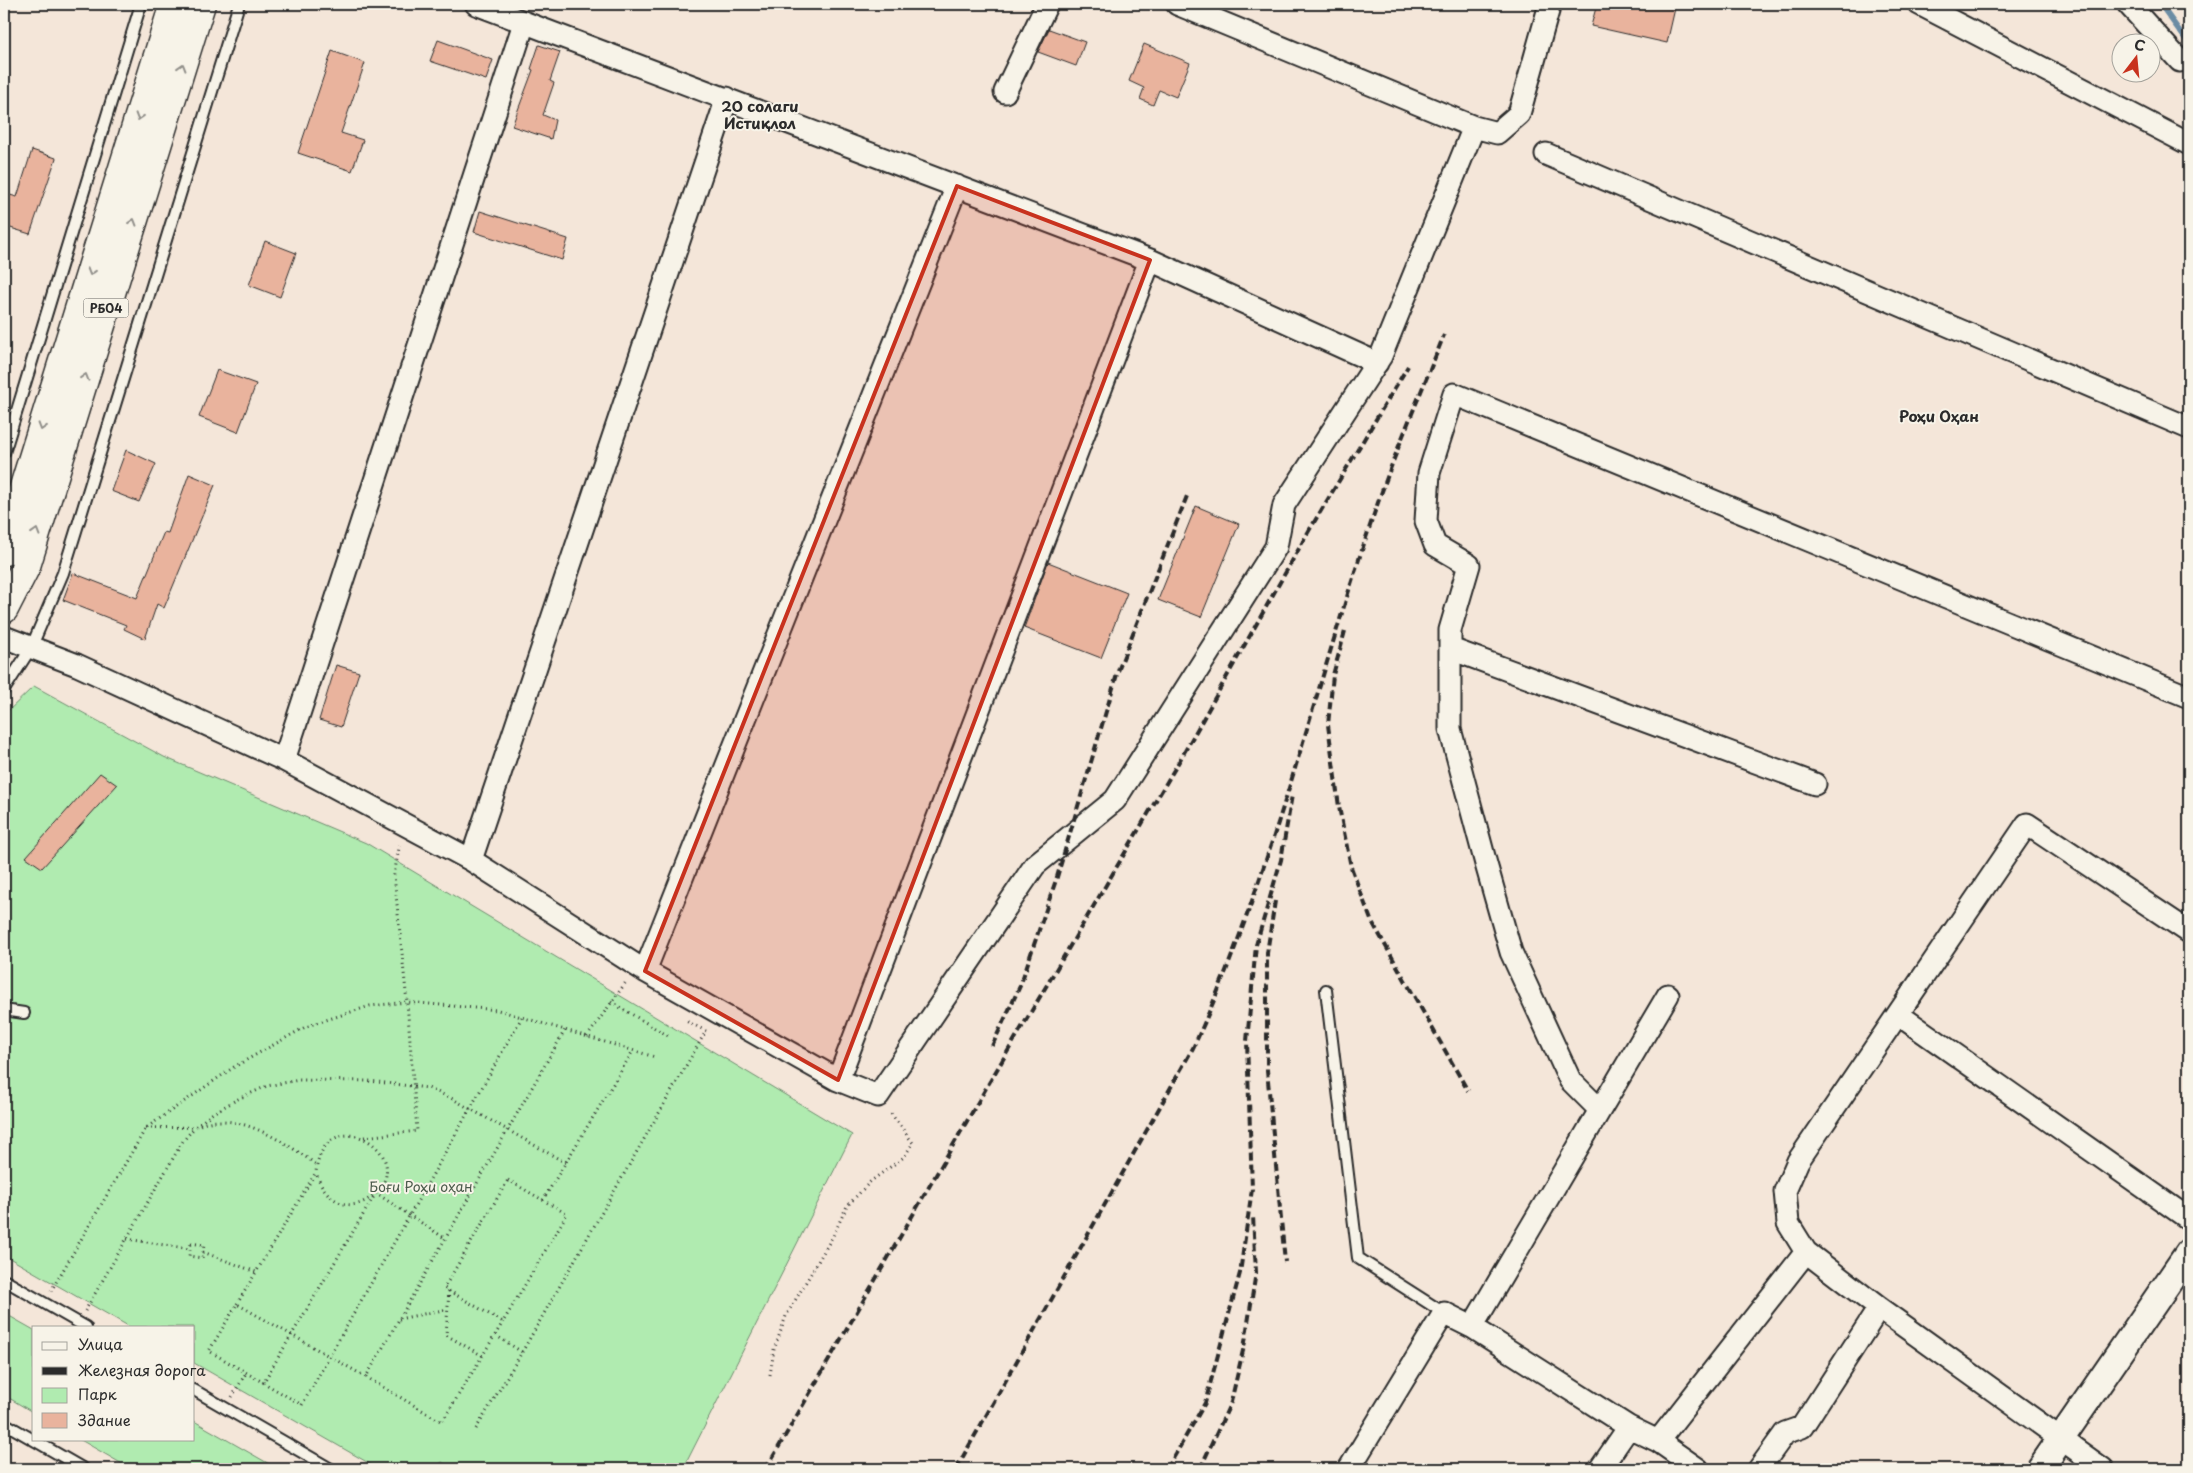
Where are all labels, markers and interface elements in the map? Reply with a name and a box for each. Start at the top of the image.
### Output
north arrow [2110,32,2160,82]
text: С [2132,33,2148,57]
one-way arrow [176,63,186,71]
district label: 20 солаги Истиқлол [721,94,799,134]
one-way arrow [135,112,145,121]
one-way arrow [127,218,137,227]
one-way arrow [86,268,96,276]
road number: РБ04 [84,298,128,318]
one-way arrow [79,373,89,382]
district label: Роҳи Оҳан [1899,404,1979,427]
one-way arrow [38,423,48,431]
one-way arrow [31,528,41,537]
park label: Боғи Роҳи оҳан [369,1176,473,1197]
legend [32,1326,195,1440]
text: Улица [78,1332,123,1355]
text: Железная дорога [78,1358,206,1381]
text: Парк [78,1382,117,1405]
text: Здание [78,1408,131,1431]

